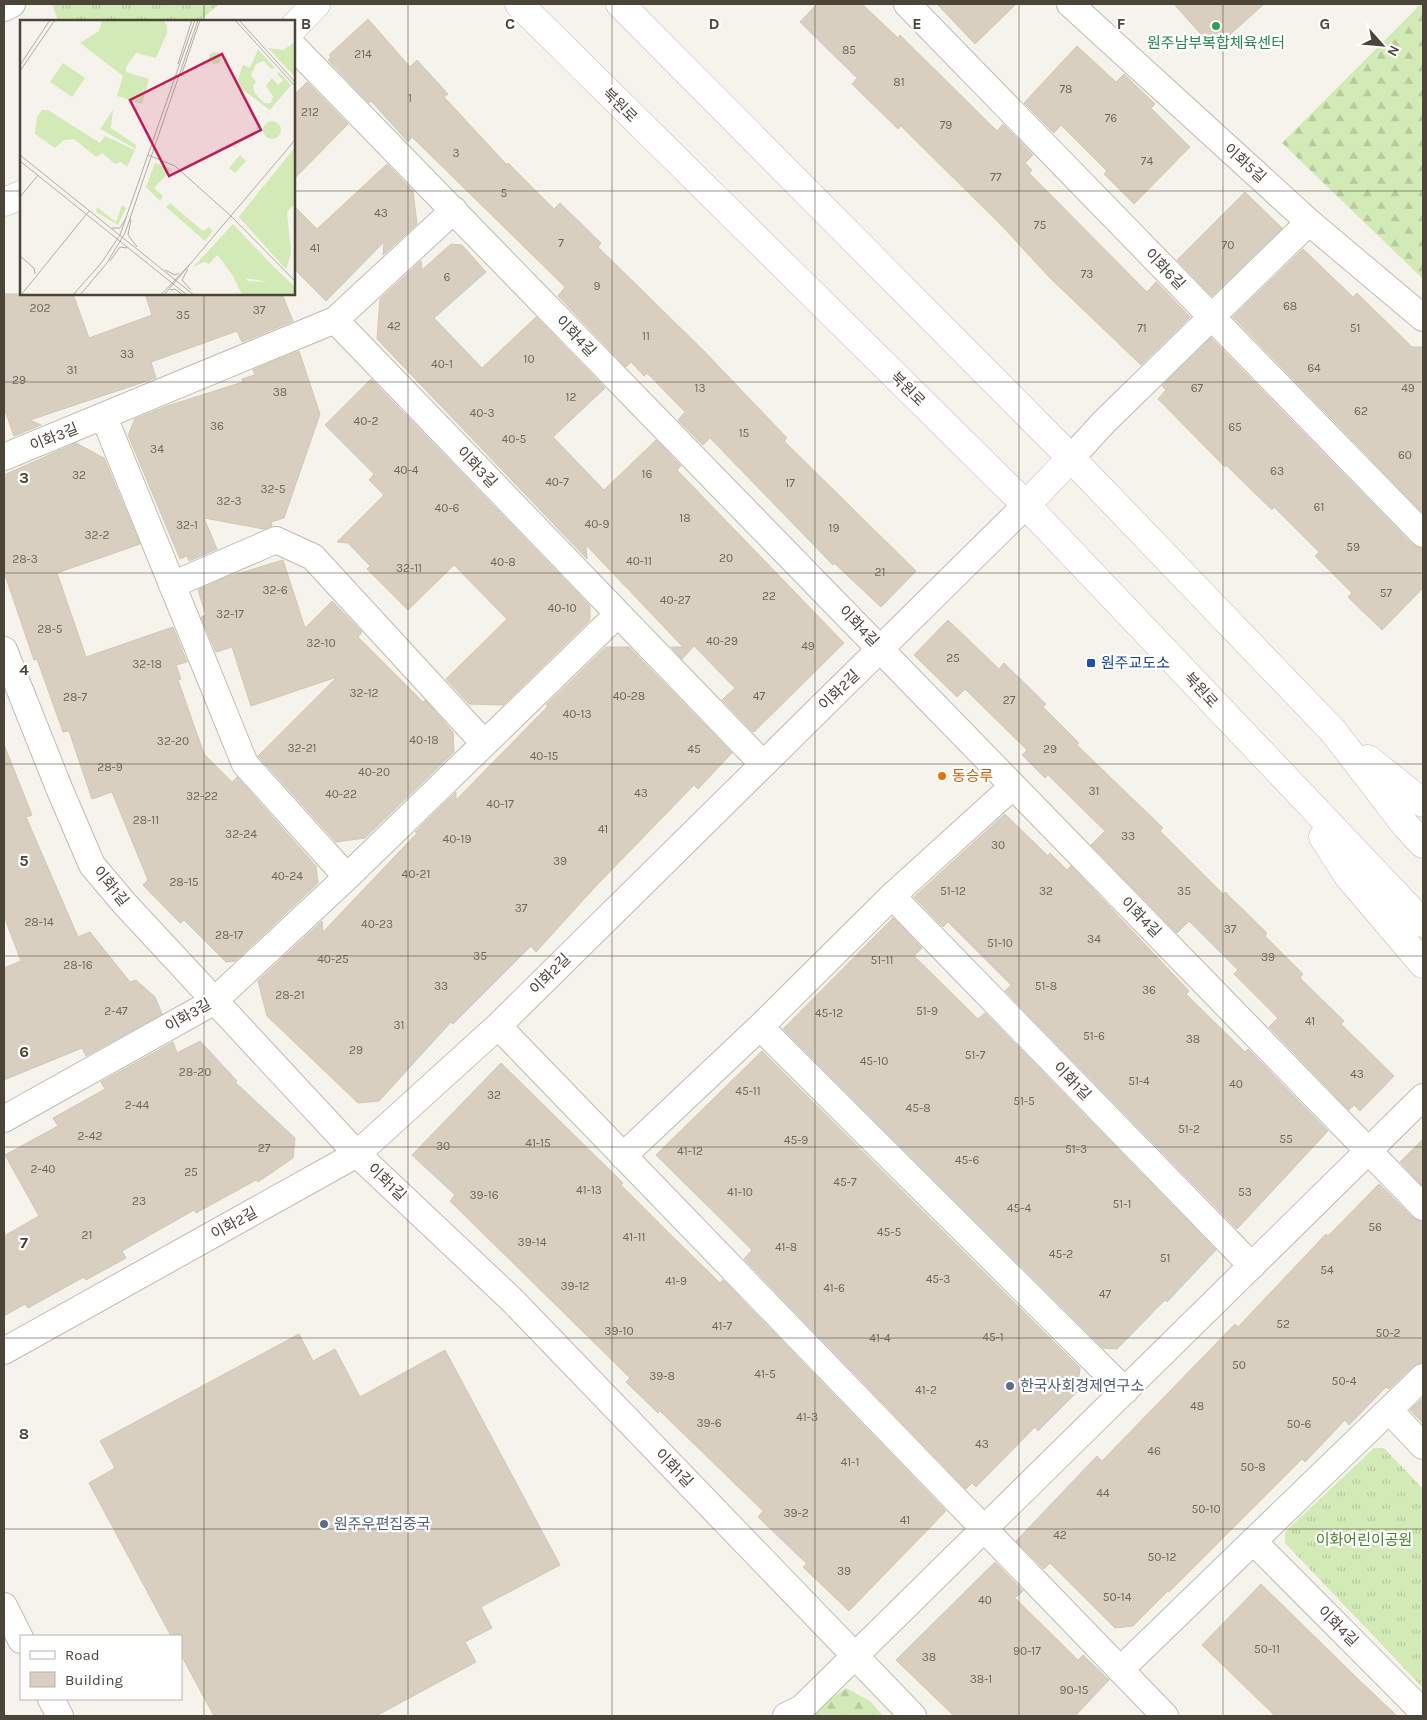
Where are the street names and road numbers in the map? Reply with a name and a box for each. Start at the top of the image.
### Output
street label: 북원로 [599,84,641,126]
street label: 이화5길 [1220,140,1270,186]
street label: 이화6길 [1141,245,1189,293]
street label: 이화4길 [552,312,600,360]
street label: 북원로 [887,368,929,410]
street label: 이화3길 [27,419,81,455]
street label: 이화3길 [453,443,501,491]
street label: 이화4길 [835,602,883,650]
street label: 이화2길 [815,666,863,714]
street label: 북원로 [1180,669,1222,711]
street label: 이화1길 [89,862,133,910]
street label: 이화4길 [1117,893,1165,941]
street label: 이화2길 [526,950,574,998]
street label: 이화3길 [162,995,214,1035]
street label: 이화1길 [1049,1058,1095,1104]
street label: 이화1길 [364,1159,410,1205]
street label: 이화2길 [208,1203,260,1243]
street label: 이화1길 [651,1445,697,1491]
street label: 이화4길 [1314,1602,1362,1650]

